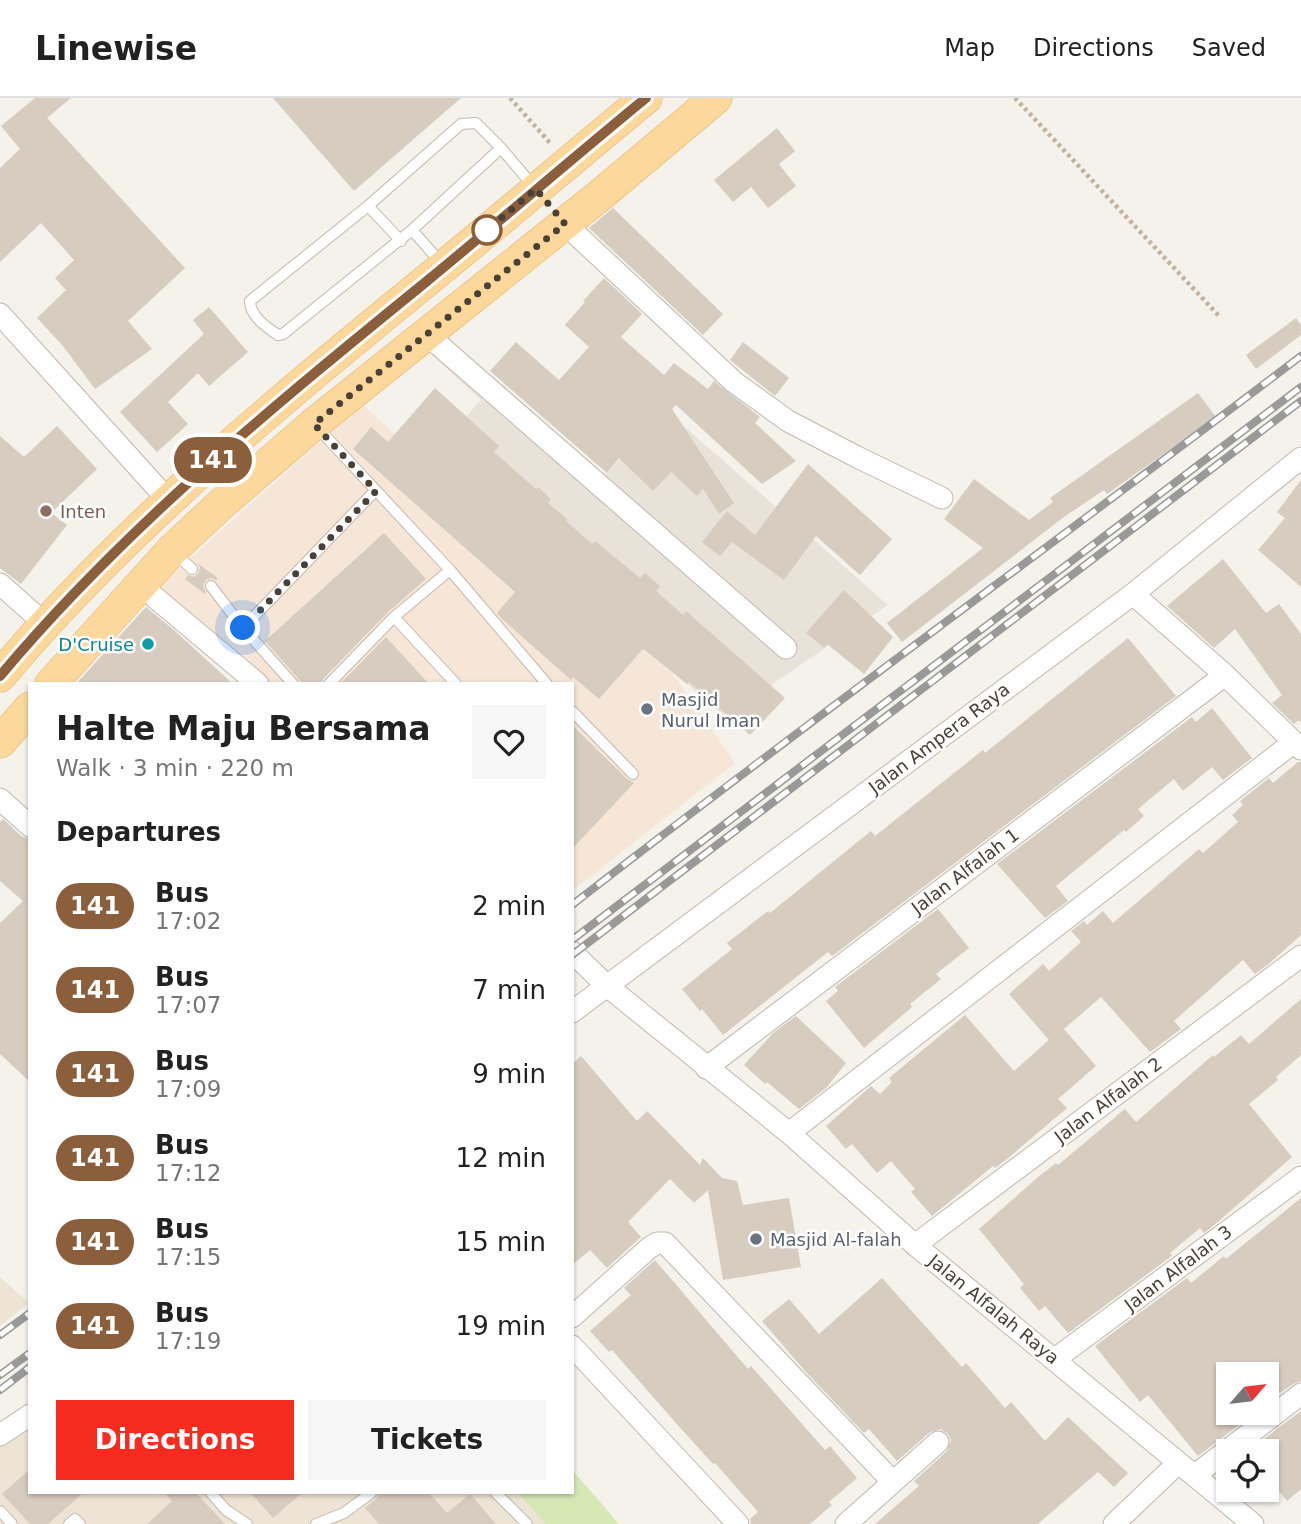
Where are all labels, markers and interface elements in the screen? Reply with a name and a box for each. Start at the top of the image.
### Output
text: Linewise [35,29,197,68]
text: Map [944,34,995,62]
text: Directions [1033,34,1154,62]
text: Saved [1192,34,1266,62]
unlabelled marker [472,215,502,245]
line badge: 141 [173,437,253,483]
text: 141 [188,446,238,474]
place label: Inten [60,501,106,522]
marker: Inten [38,503,54,519]
your location [225,610,260,645]
place label: D'Cruise [58,634,134,655]
marker: D'Cruise [140,636,156,652]
street label: Jalan Ampera Raya [864,678,1014,798]
place label: Masjid Nurul Iman [661,689,761,731]
marker: Masjid Nurul Iman [639,701,655,717]
button: heart [472,705,546,779]
text: Halte Maju Bersama [56,709,431,748]
text: Walk · 3 min · 220 m [56,755,294,781]
text: Departures [56,817,221,847]
street label: Jalan Alfalah 1 [906,824,1023,919]
text: Bus [155,878,209,908]
text: 2 min [472,891,546,921]
text: 141 [70,892,120,920]
text: 17:02 [155,908,221,934]
text: Bus [155,962,209,992]
text: 7 min [472,975,546,1005]
text: 141 [70,976,120,1004]
text: 17:07 [155,992,221,1018]
text: Bus [155,1046,209,1076]
street label: Jalan Alfalah 2 [1049,1053,1166,1148]
text: 9 min [472,1059,546,1089]
text: 141 [70,1060,120,1088]
text: 17:09 [155,1076,221,1102]
text: Bus [155,1130,209,1160]
text: 12 min [456,1143,546,1173]
text: 141 [70,1144,120,1172]
text: 17:12 [155,1160,221,1186]
text: Bus [155,1214,209,1244]
street label: Jalan Alfalah 3 [1119,1221,1236,1316]
text: 15 min [456,1227,546,1257]
text: 141 [70,1228,120,1256]
place label: Masjid Al-falah [770,1229,902,1250]
marker: Masjid Al-falah [748,1231,764,1247]
text: 17:15 [155,1244,221,1270]
street label: Jalan Alfalah Raya [924,1249,1064,1368]
text: Bus [155,1298,209,1328]
text: 19 min [456,1311,546,1341]
text: 141 [70,1312,120,1340]
text: 17:19 [155,1328,221,1354]
north arrow [1216,1362,1279,1424]
map controls [1216,1362,1279,1502]
button: Directions [56,1400,294,1480]
button: Tickets [308,1400,546,1480]
button: locate [1216,1439,1279,1502]

